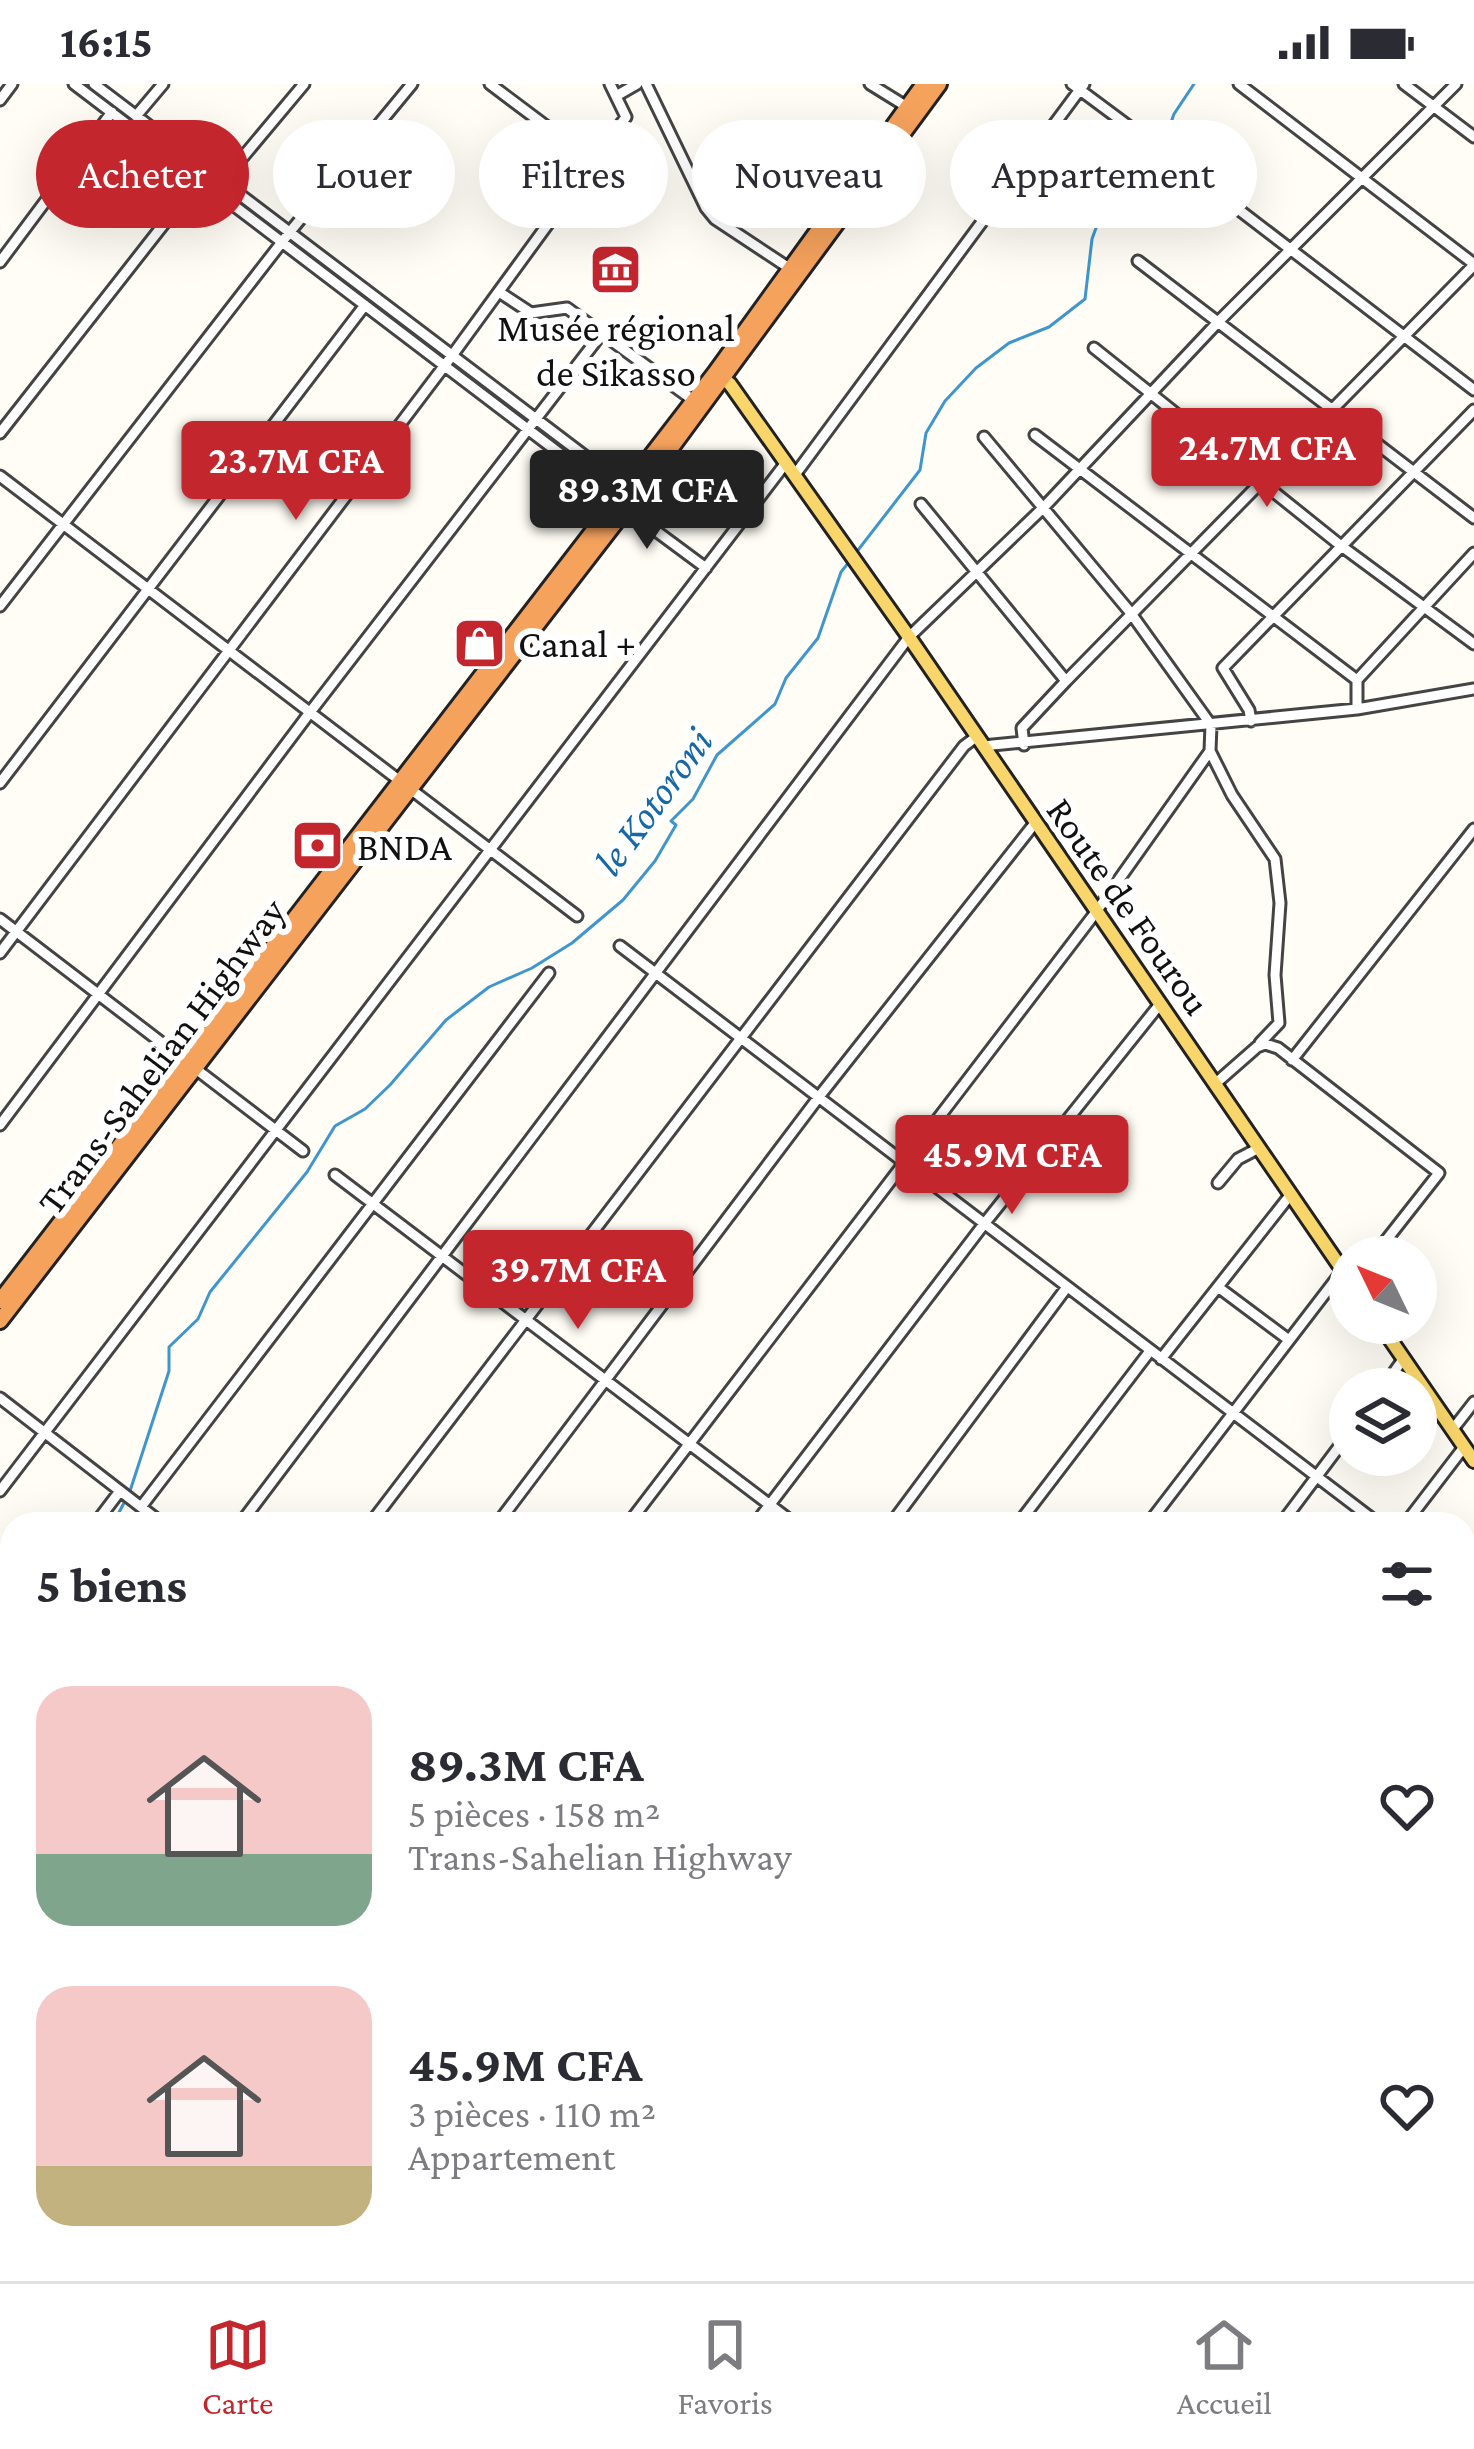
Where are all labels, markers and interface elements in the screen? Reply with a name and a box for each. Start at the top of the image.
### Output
text: 16:15 [60,17,153,67]
chip: Acheter [36,120,249,228]
chip: Louer [273,120,455,228]
chip: Filtres [479,120,668,228]
chip: Nouveau [692,120,926,228]
chip: Appartement [950,120,1257,228]
museum icon: Musée régional de Sikasso [588,242,644,298]
place label: Musée régional de Sikasso [497,306,735,394]
pin: 24.7M CFA [1130,408,1404,510]
pin: 23.7M CFA [159,421,433,523]
text: 24.7M CFA [1178,425,1356,468]
text: 23.7M CFA [208,438,384,481]
pin: 89.3M CFA [510,450,784,552]
text: 89.3M CFA [557,467,737,510]
shop icon: Canal + [451,615,507,671]
place label: Canal + [518,622,636,665]
water label: le Kotoroni [584,718,722,884]
street label: Route de Fourou [1038,789,1220,1023]
bank icon: BNDA [290,818,346,874]
place label: BNDA [357,825,453,868]
street label: Trans-Sahelian Highway [28,889,295,1223]
pin: 45.9M CFA [875,1115,1149,1217]
text: 45.9M CFA [922,1132,1102,1175]
pin: 39.7M CFA [441,1230,715,1332]
north arrow [1329,1236,1437,1344]
map controls [1329,1236,1437,1476]
text: 39.7M CFA [490,1247,666,1290]
button: layers [1329,1368,1437,1476]
icon: filters [1374,1551,1440,1617]
text: 5 biens [36,1556,187,1613]
icon: home [132,1734,276,1878]
text: 89.3M CFA [408,1735,644,1792]
icon: heart [1374,1773,1440,1839]
text: 5 pièces · 158 m² [408,1792,660,1835]
text: Trans-Sahelian Highway [408,1835,792,1878]
icon: home [132,2034,276,2178]
text: 45.9M CFA [408,2035,642,2092]
icon: heart [1374,2073,1440,2139]
text: 3 pièces · 110 m² [408,2092,656,2135]
text: Appartement [408,2135,615,2178]
tab: Carte [202,2312,274,2421]
tab: Favoris [677,2312,773,2421]
tab: Accueil [1177,2312,1272,2421]

